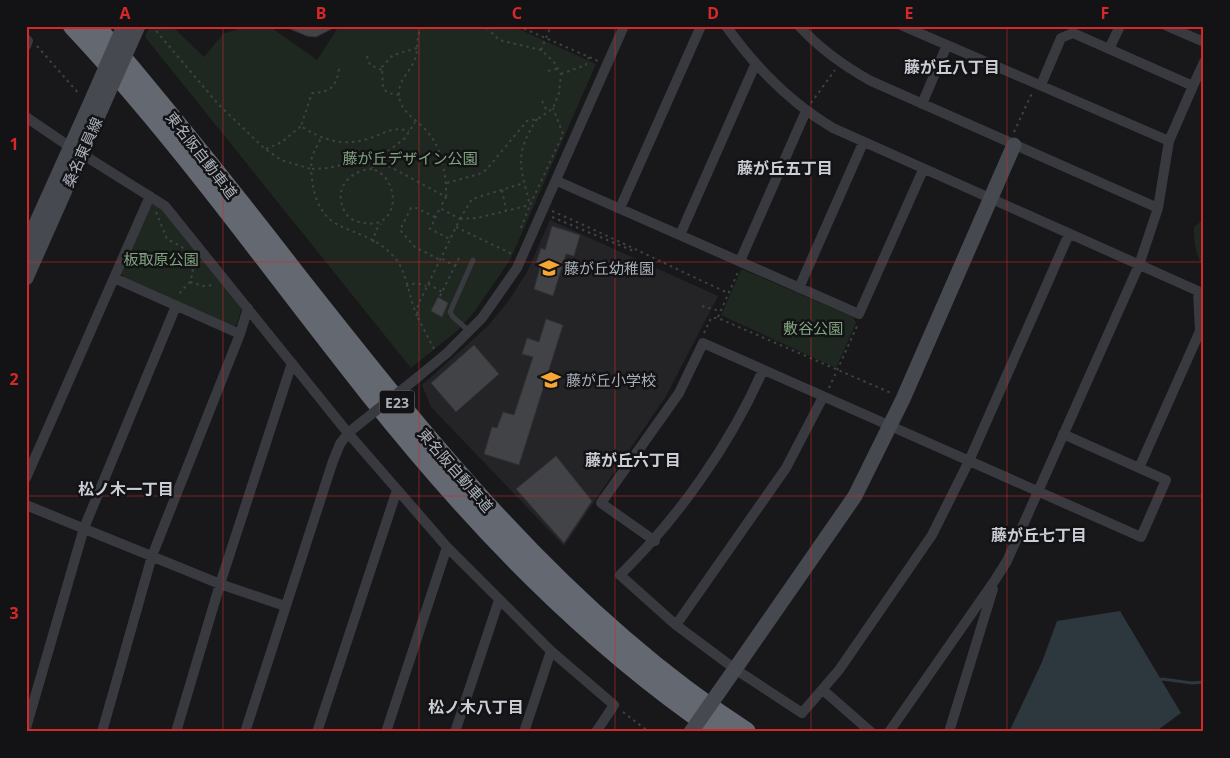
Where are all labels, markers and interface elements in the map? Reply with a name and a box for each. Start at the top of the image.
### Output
text: A [119,2,131,24]
text: B [316,2,326,24]
text: C [512,2,522,24]
text: D [707,2,719,24]
text: E [905,2,914,24]
text: F [1101,2,1109,24]
district label: 藤が丘八丁目 [904,56,1000,78]
street label: 東名阪自動車道 [162,107,242,203]
street label: 桑名東員線 [58,114,106,190]
text: 1 [9,133,19,155]
park label: 藤が丘デザイン公園 [342,148,478,168]
district label: 藤が丘五丁目 [737,157,833,179]
park label: 板取原公園 [123,249,199,269]
school or university icon: 藤が丘幼稚園 [538,257,560,279]
place label: 藤が丘幼稚園 [564,258,654,278]
park label: 敷谷公園 [783,318,843,338]
text: 2 [9,368,19,390]
school or university icon: 藤が丘小学校 [540,369,562,391]
place label: 藤が丘小学校 [566,370,656,390]
road number: E23 [380,391,414,414]
street label: 東名阪自動車道 [414,424,498,516]
district label: 藤が丘六丁目 [585,449,681,471]
district label: 松ノ木一丁目 [78,478,174,500]
district label: 藤が丘七丁目 [991,524,1087,546]
text: 3 [9,602,19,624]
district label: 松ノ木八丁目 [428,696,524,718]

